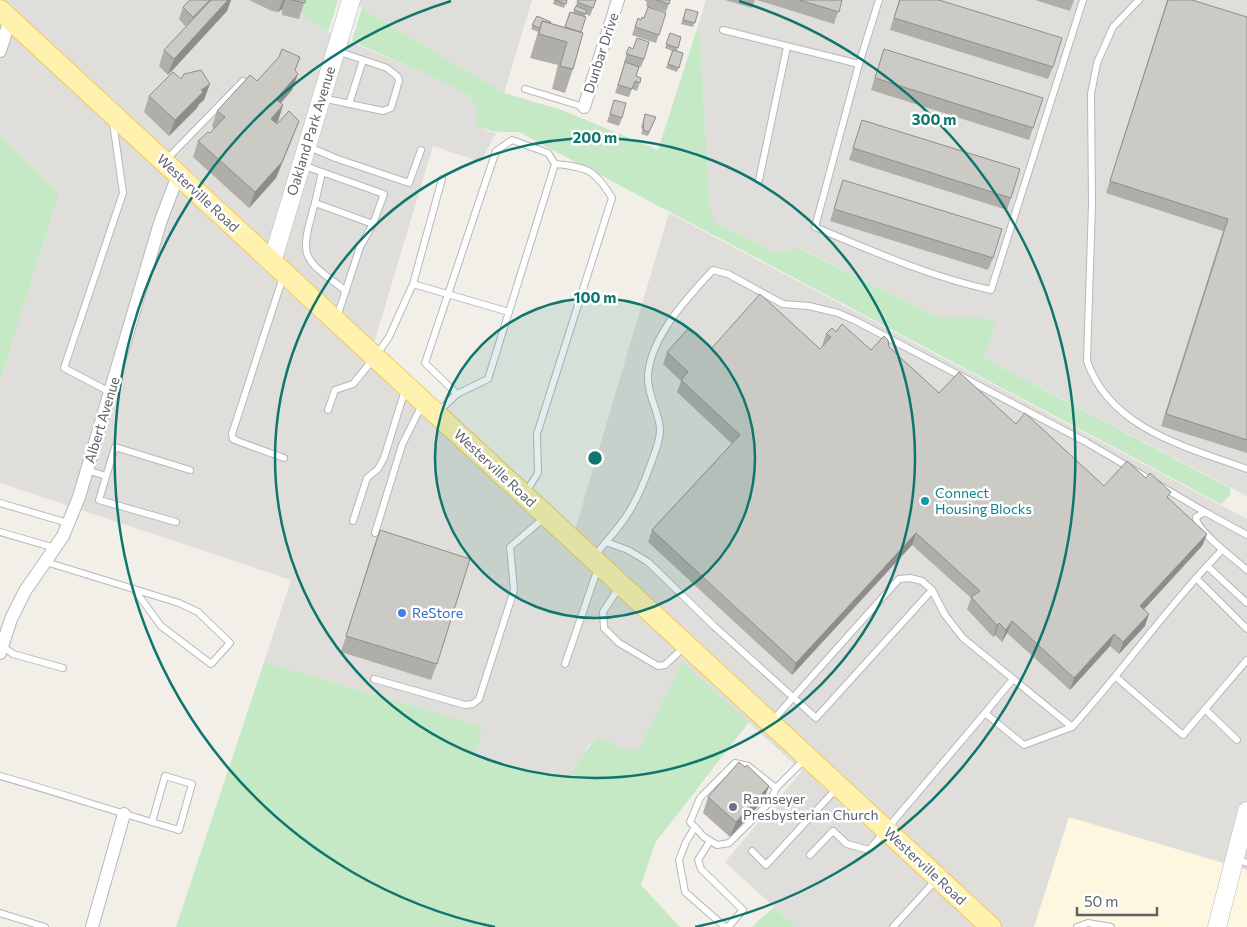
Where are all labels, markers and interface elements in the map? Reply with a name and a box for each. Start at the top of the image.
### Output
street label: Dunbar Drive [579,10,622,95]
street label: Oakland Park Avenue [283,64,338,198]
text: 300 m [912,110,956,128]
text: 200 m [573,128,617,146]
street label: Westerville Road [154,150,243,235]
text: 100 m [574,288,616,306]
street label: Albert Avenue [80,375,123,465]
street label: Westerville Road [451,425,540,510]
centre of rings [586,449,604,467]
place label: Connect Housing Blocks [935,484,1032,517]
marker: Connect Housing Blocks [919,495,931,507]
place label: ReStore [412,604,463,621]
marker: ReStore [396,607,408,619]
place label: Ramseyer Presbysterian Church [743,790,878,823]
marker: Ramseyer Presbysterian Church [727,801,739,813]
street label: Westerville Road [881,823,970,908]
scale bar [1077,884,1157,916]
text: 50 m [1084,892,1118,910]

